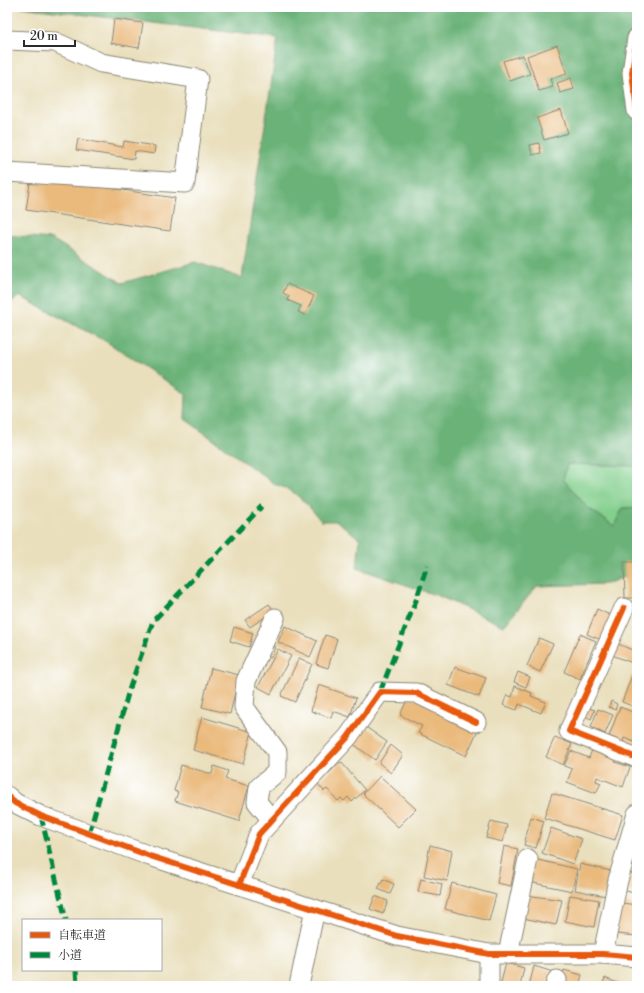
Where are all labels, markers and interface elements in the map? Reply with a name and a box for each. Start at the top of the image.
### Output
scale bar [24,22,75,48]
text: 20 m [30,29,58,44]
legend [22,919,162,971]
text: 自転車道 [58,928,106,943]
text: 小道 [58,948,82,963]

